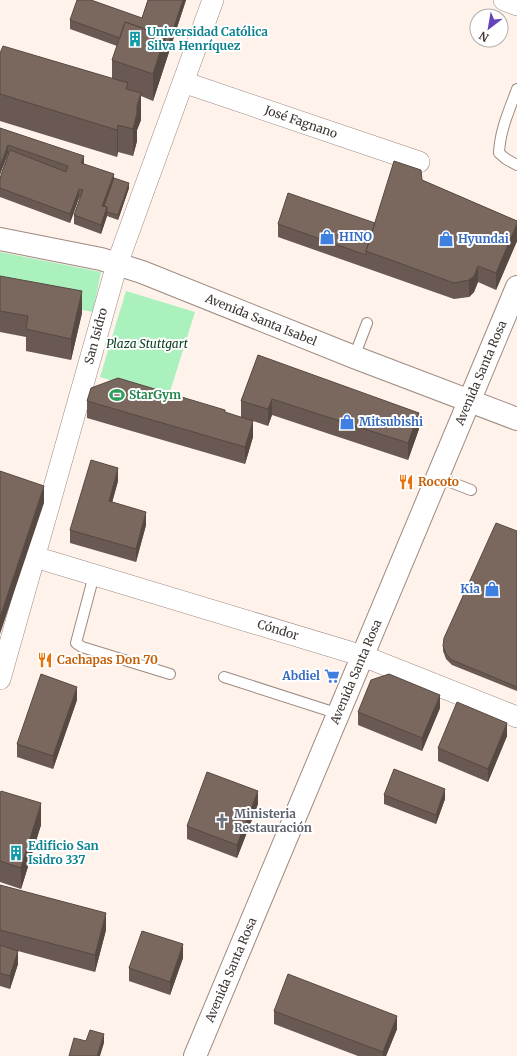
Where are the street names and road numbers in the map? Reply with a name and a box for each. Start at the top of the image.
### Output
street label: José Fagnano [262,102,340,141]
street label: Avenida Santa Isabel [202,290,319,349]
street label: San Isidro [81,306,110,366]
street label: Avenida Santa Rosa [451,318,510,428]
street label: Cóndor [256,616,301,643]
street label: Avenida Santa Rosa [326,617,385,727]
street label: Avenida Santa Rosa [201,915,260,1025]

